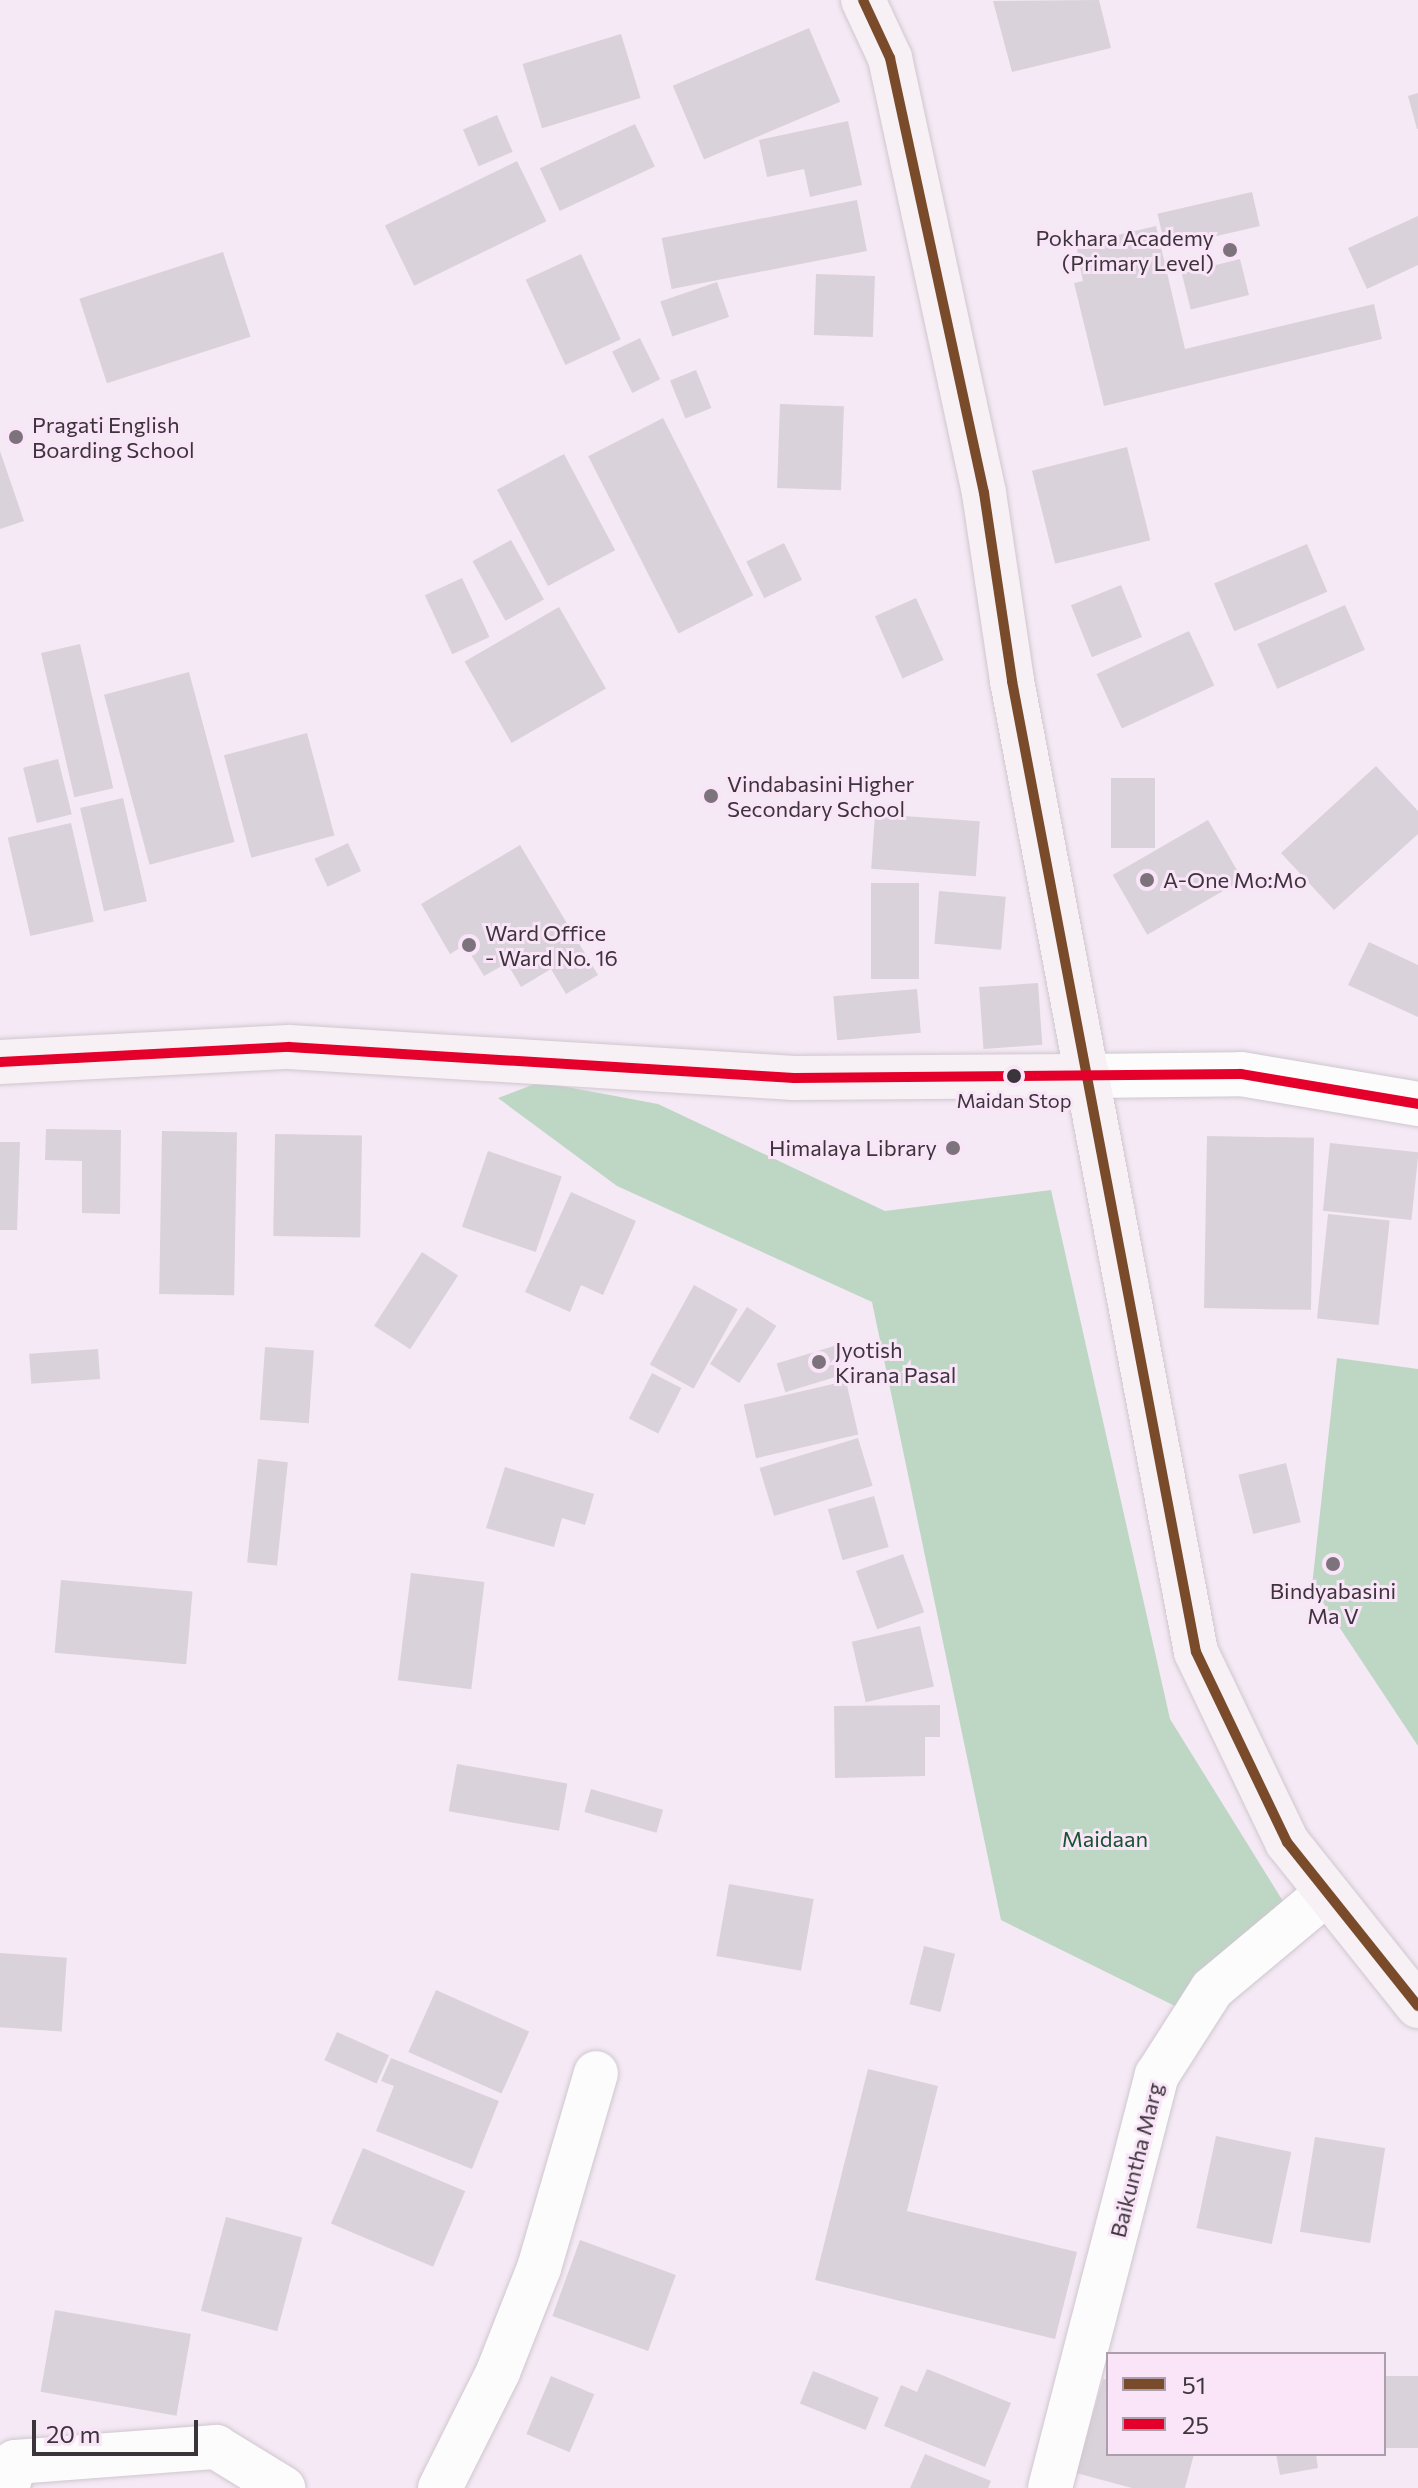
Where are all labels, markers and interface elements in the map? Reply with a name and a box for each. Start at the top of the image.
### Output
place label: Pokhara Academy (Primary Level) [1035,224,1214,276]
marker: Pokhara Academy (Primary Level) [1221,241,1239,259]
place label: Pragati English Boarding School [32,411,195,462]
marker: Pragati English Boarding School [7,428,25,446]
place label: Vindabasini Higher Secondary School [727,770,914,822]
marker: Vindabasini Higher Secondary School [702,787,720,805]
place label: A-One Mo:Mo [1163,867,1307,893]
marker: A-One Mo:Mo [1138,871,1156,889]
place label: Ward Office - Ward No. 16 [485,919,618,970]
marker: Ward Office - Ward No. 16 [460,936,478,954]
marker: Maidan Stop [1006,1068,1022,1084]
place label: Maidan Stop [956,1088,1072,1112]
place label: Himalaya Library [769,1135,937,1161]
marker: Himalaya Library [944,1139,962,1157]
place label: Jyotish Kirana Pasal [835,1336,956,1388]
marker: Jyotish Kirana Pasal [810,1353,828,1371]
marker: Bindyabasini Ma V [1324,1555,1342,1573]
place label: Bindyabasini Ma V [1270,1577,1396,1628]
park label: Maidaan [1062,1826,1148,1852]
street label: Baikuntha Marg [1104,2080,1168,2240]
legend [1106,2352,1386,2456]
text: 51 [1182,2370,1206,2399]
scale bar [36,2404,202,2454]
text: 25 [1182,2410,1209,2439]
text: 20 m [46,2419,100,2448]

